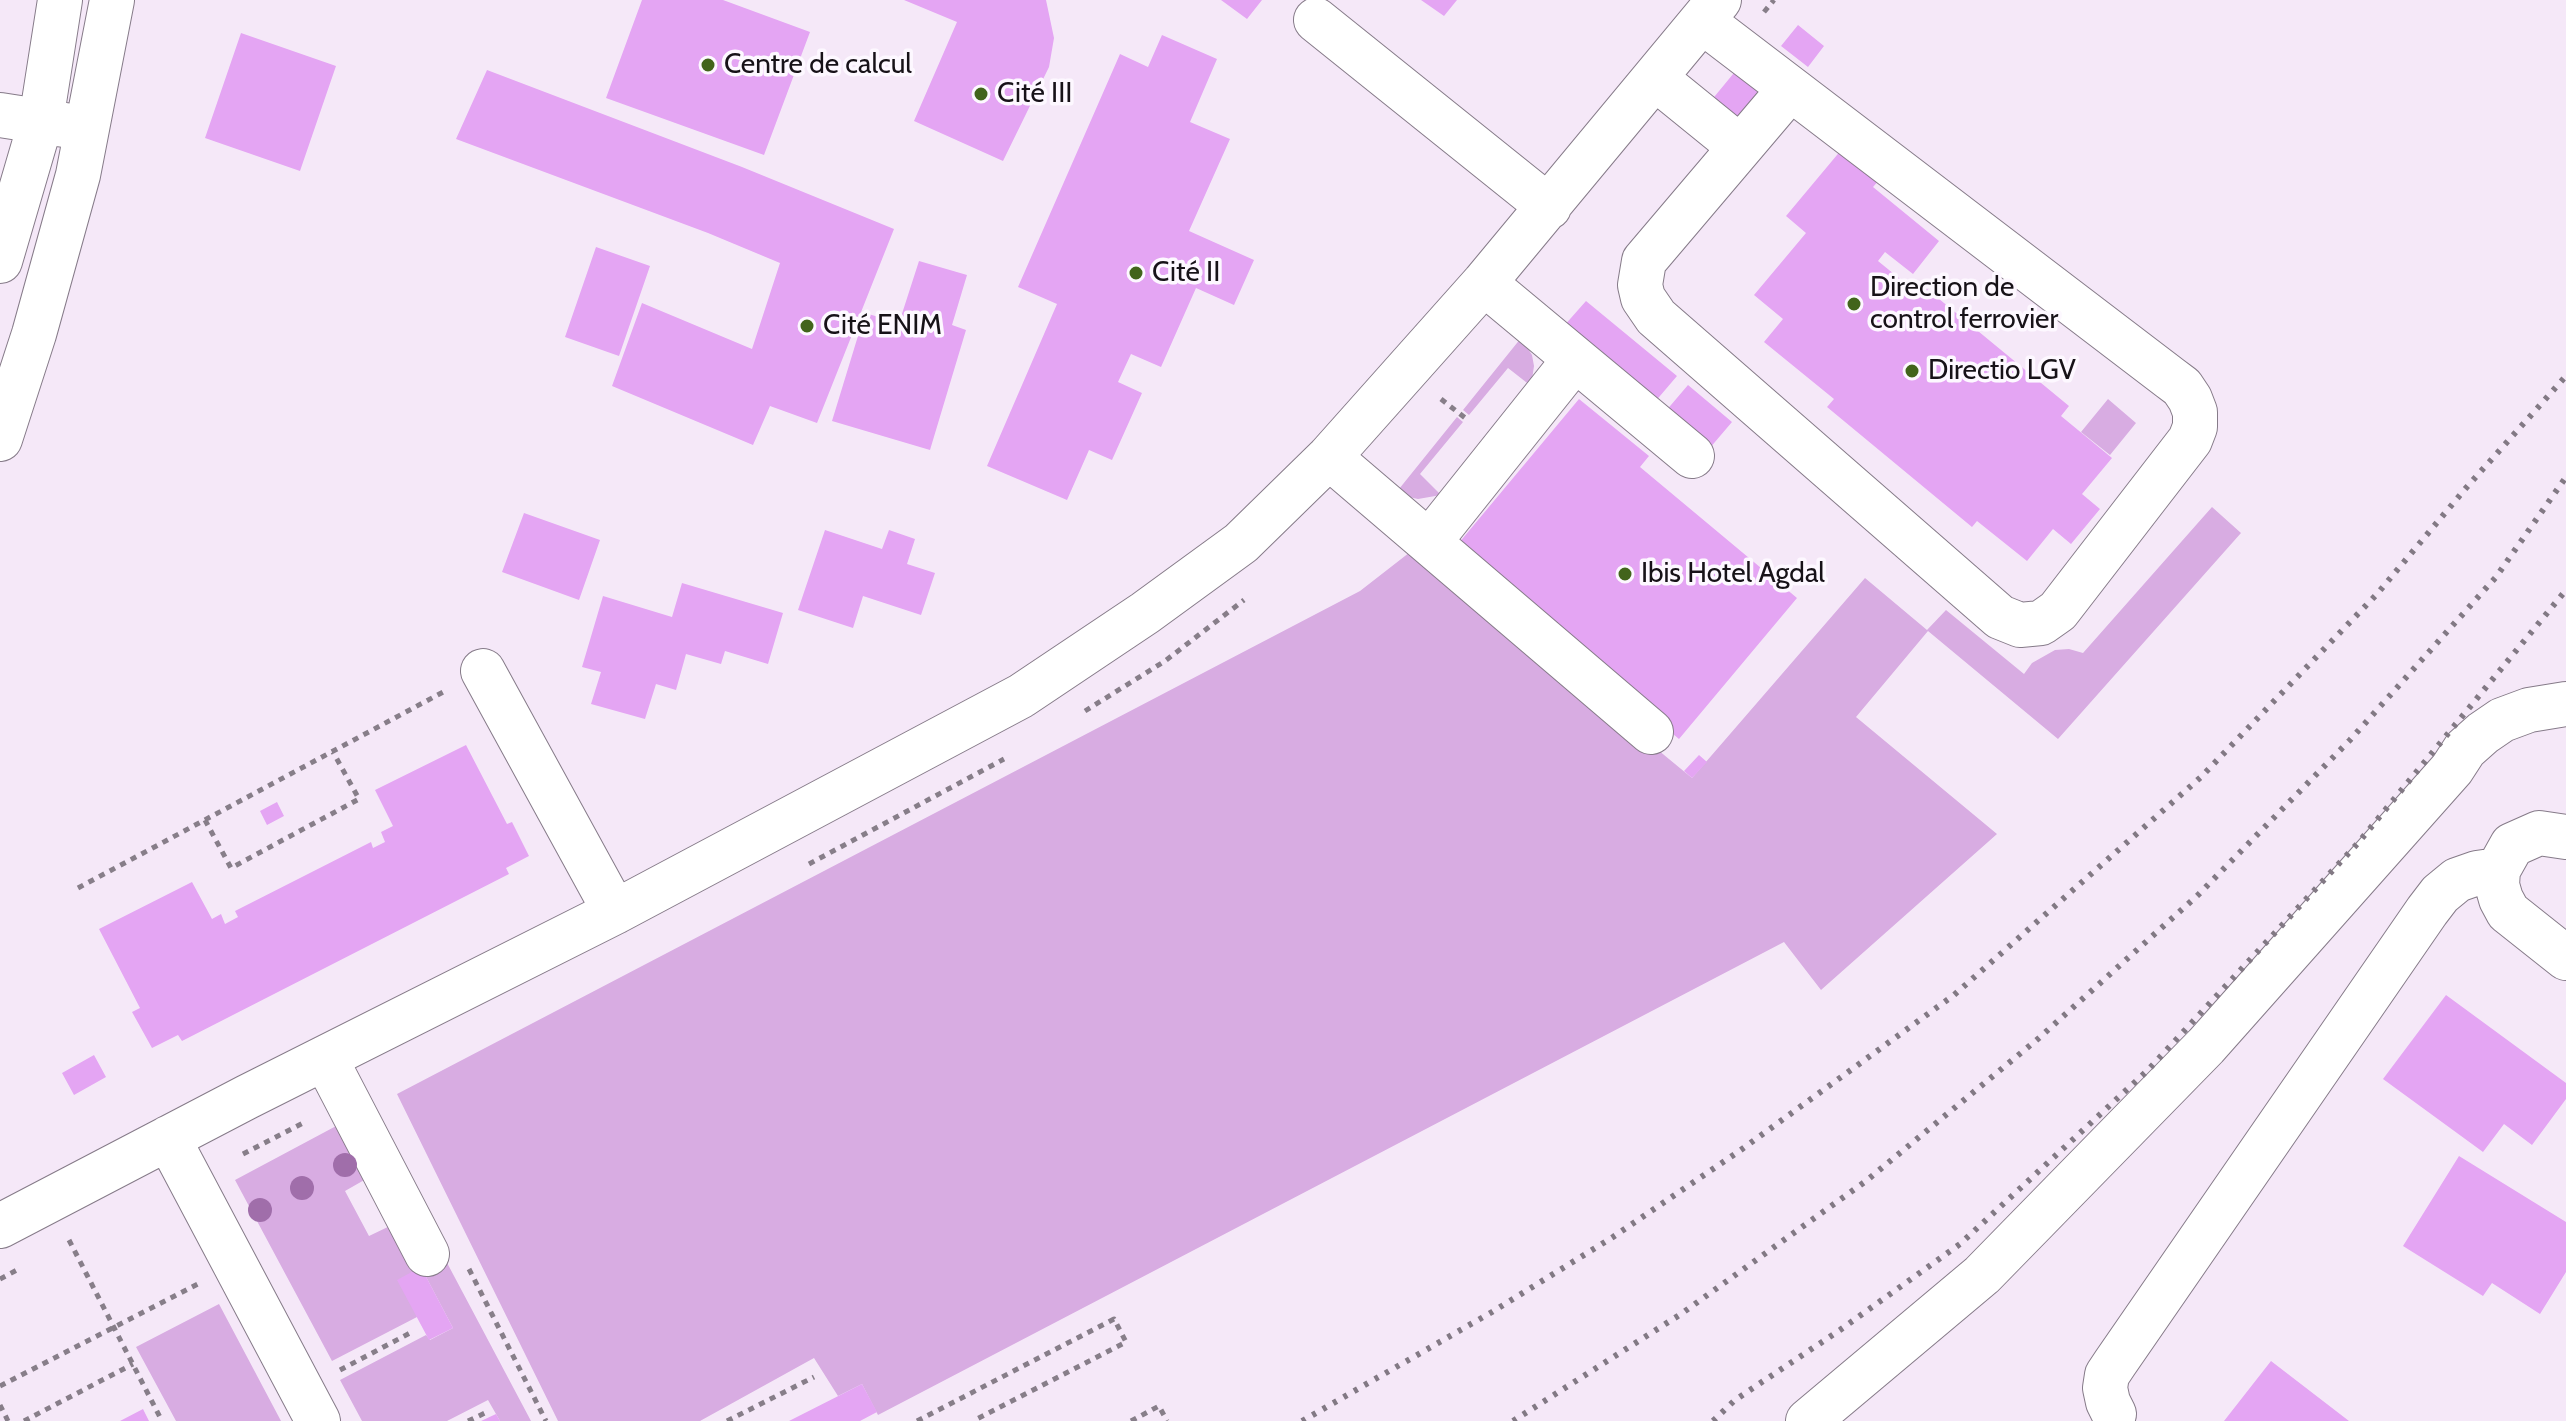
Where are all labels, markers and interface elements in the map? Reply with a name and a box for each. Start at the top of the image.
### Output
place label: Centre de calcul [724,48,912,82]
marker: Centre de calcul [699,56,717,74]
place label: Cité III [997,77,1072,111]
marker: Cité III [972,85,990,103]
place label: Cité II [1152,256,1220,290]
marker: Cité II [1127,264,1145,282]
place label: Direction de control ferrovier [1870,271,2058,337]
marker: Direction de control ferrovier [1845,295,1863,313]
place label: Cité ENIM [823,309,942,343]
marker: Cité ENIM [798,317,816,335]
place label: Directio LGV [1928,354,2076,388]
marker: Directio LGV [1903,362,1921,380]
place label: Ibis Hotel Agdal [1641,557,1825,591]
marker: Ibis Hotel Agdal [1616,565,1634,583]

